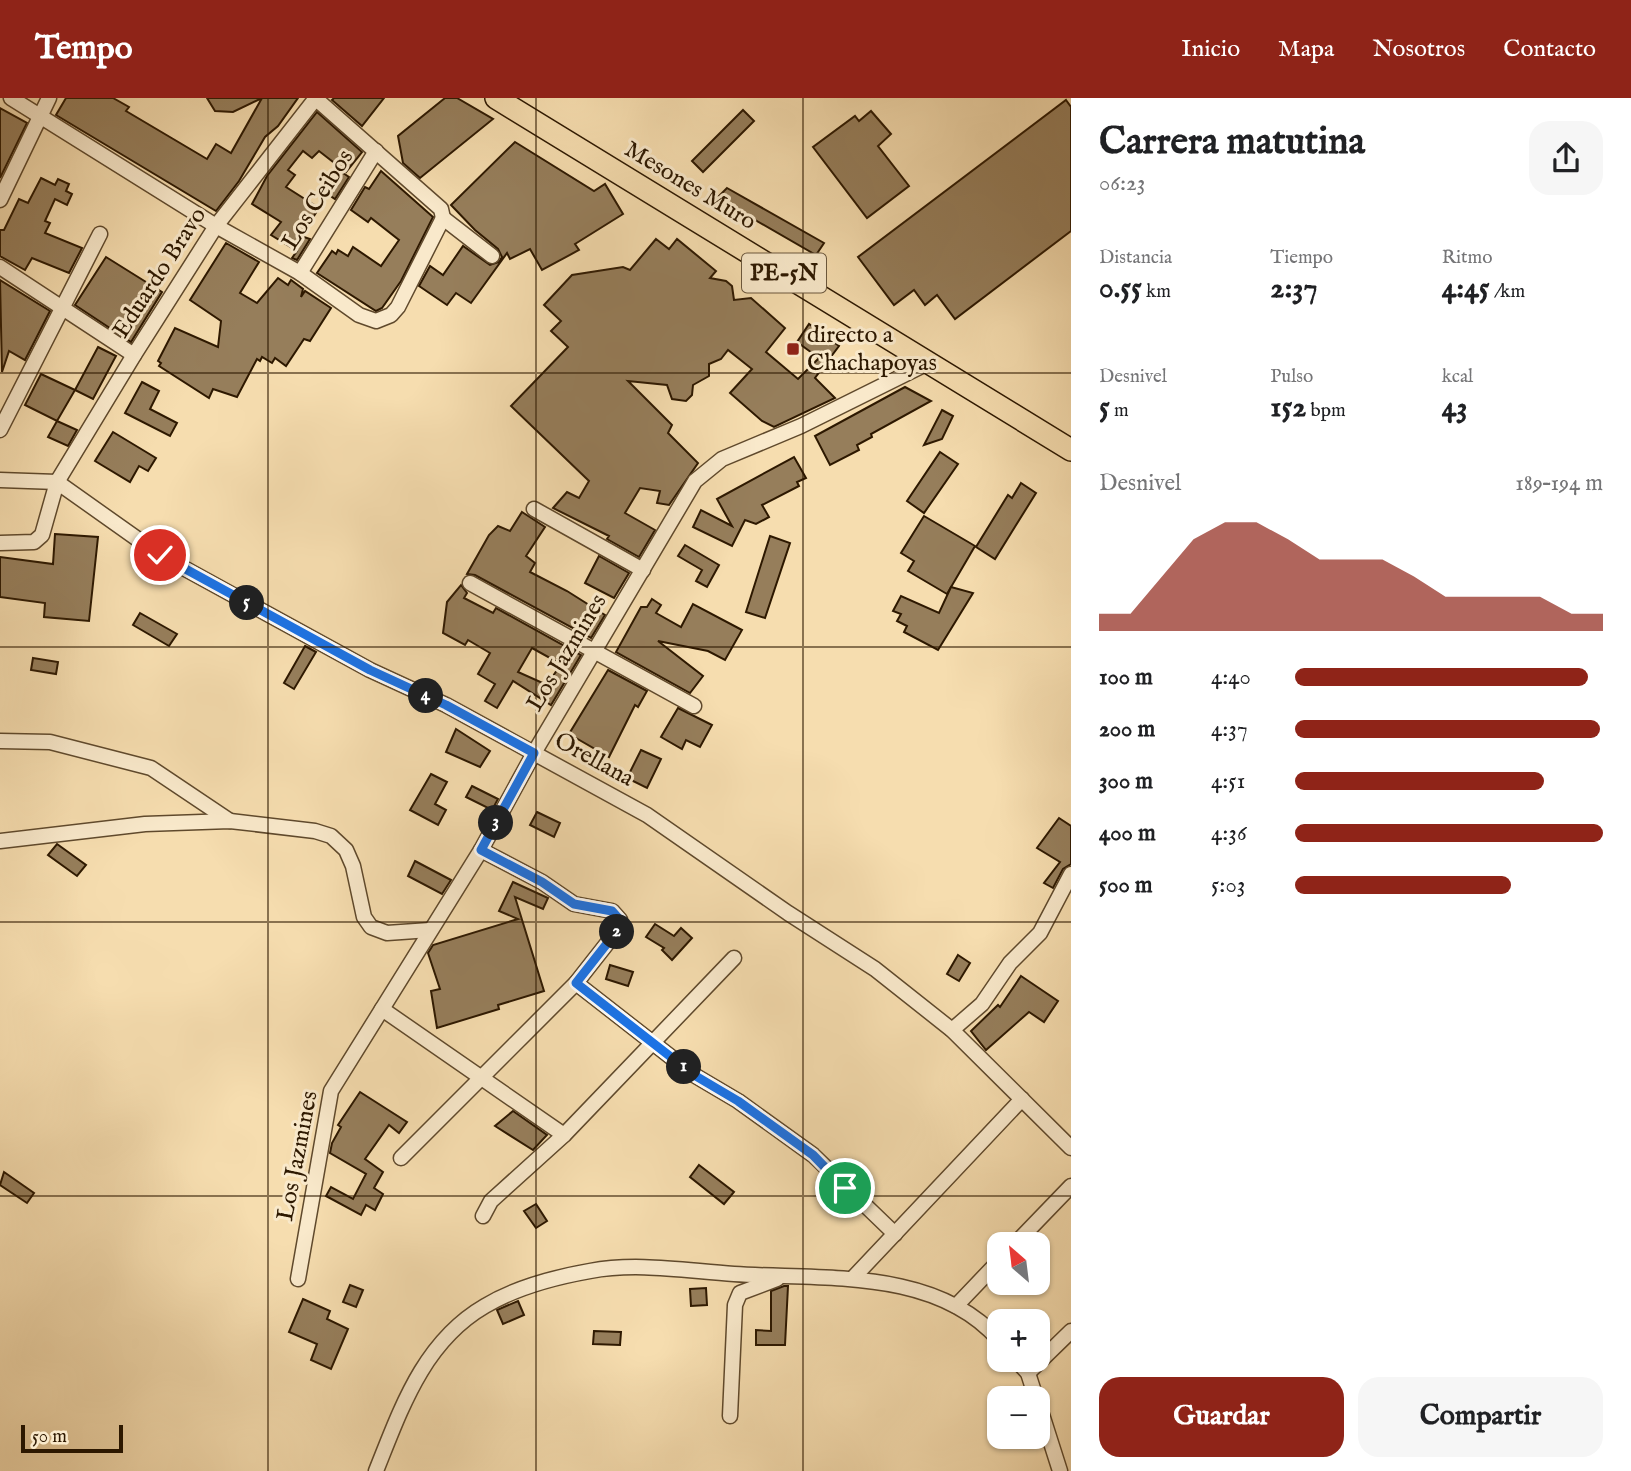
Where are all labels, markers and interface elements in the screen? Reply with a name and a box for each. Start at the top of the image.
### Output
text: Tempo [35,28,133,70]
text: Inicio [1181,34,1240,65]
text: Mapa [1278,34,1334,65]
text: Nosotros [1372,34,1465,65]
text: Contacto [1503,34,1596,65]
text: Carrera matutina [1099,119,1365,167]
button: share [1529,121,1603,195]
street label: Mesones Muro [618,134,762,238]
street label: Los Ceibos [275,144,361,256]
text: 06:23 [1099,169,1145,198]
street label: Eduardo Bravo [106,202,214,344]
text: Distancia [1099,246,1172,270]
text: Tiempo [1270,246,1333,270]
text: Ritmo [1442,246,1492,270]
road number: PE-5N [742,254,826,292]
text: 0.55 [1099,270,1142,308]
text: 2:37 [1270,270,1318,308]
text: 4:45 [1442,270,1490,308]
text: km [1142,280,1171,304]
text: /km [1490,280,1525,304]
place label: directo a Chachapoyas [807,320,937,379]
marker: directo a Chachapoyas [785,341,801,357]
text: Desnivel [1099,365,1167,389]
text: Pulso [1270,365,1313,389]
text: kcal [1442,365,1473,389]
text: 5 [1099,389,1110,427]
text: 152 [1270,389,1306,427]
text: 43 [1442,389,1468,427]
text: m [1110,399,1129,423]
text: bpm [1306,399,1346,423]
text: Desnivel [1099,469,1181,498]
text: 189–194 m [1515,469,1603,498]
pin [130,525,190,585]
icon: check [141,536,179,574]
pin: 5 [230,586,264,620]
street label: Los Jazmines [520,589,614,717]
text: 5 [243,590,250,614]
text: 100 m [1099,663,1153,692]
text: 4:40 [1211,663,1251,692]
pin: 4 [408,678,444,714]
text: 4 [421,683,430,707]
text: 200 m [1099,715,1155,744]
text: 4:37 [1211,715,1248,744]
street label: Orellana [549,726,640,795]
text: 300 m [1099,767,1153,796]
text: 4:51 [1211,767,1245,796]
pin: 3 [478,806,514,840]
text: 3 [492,810,499,834]
text: 400 m [1099,819,1156,848]
text: 4:36 [1211,819,1247,848]
text: 500 m [1099,871,1153,900]
text: 5:03 [1211,871,1245,900]
pin: 2 [600,914,634,950]
text: 2 [612,919,621,943]
pin: 1 [666,1049,702,1084]
text: 1 [680,1054,687,1078]
street label: Los Jazmines [270,1088,326,1224]
pin [815,1158,875,1218]
icon: arrive [826,1169,864,1207]
north arrow [987,1232,1050,1295]
map controls [987,1232,1050,1449]
button: + [987,1309,1050,1372]
button: Guardar [1099,1377,1344,1457]
button: Compartir [1358,1377,1603,1457]
button: − [987,1386,1050,1449]
scale bar [21,1422,122,1454]
text: 50 m [32,1425,67,1449]

